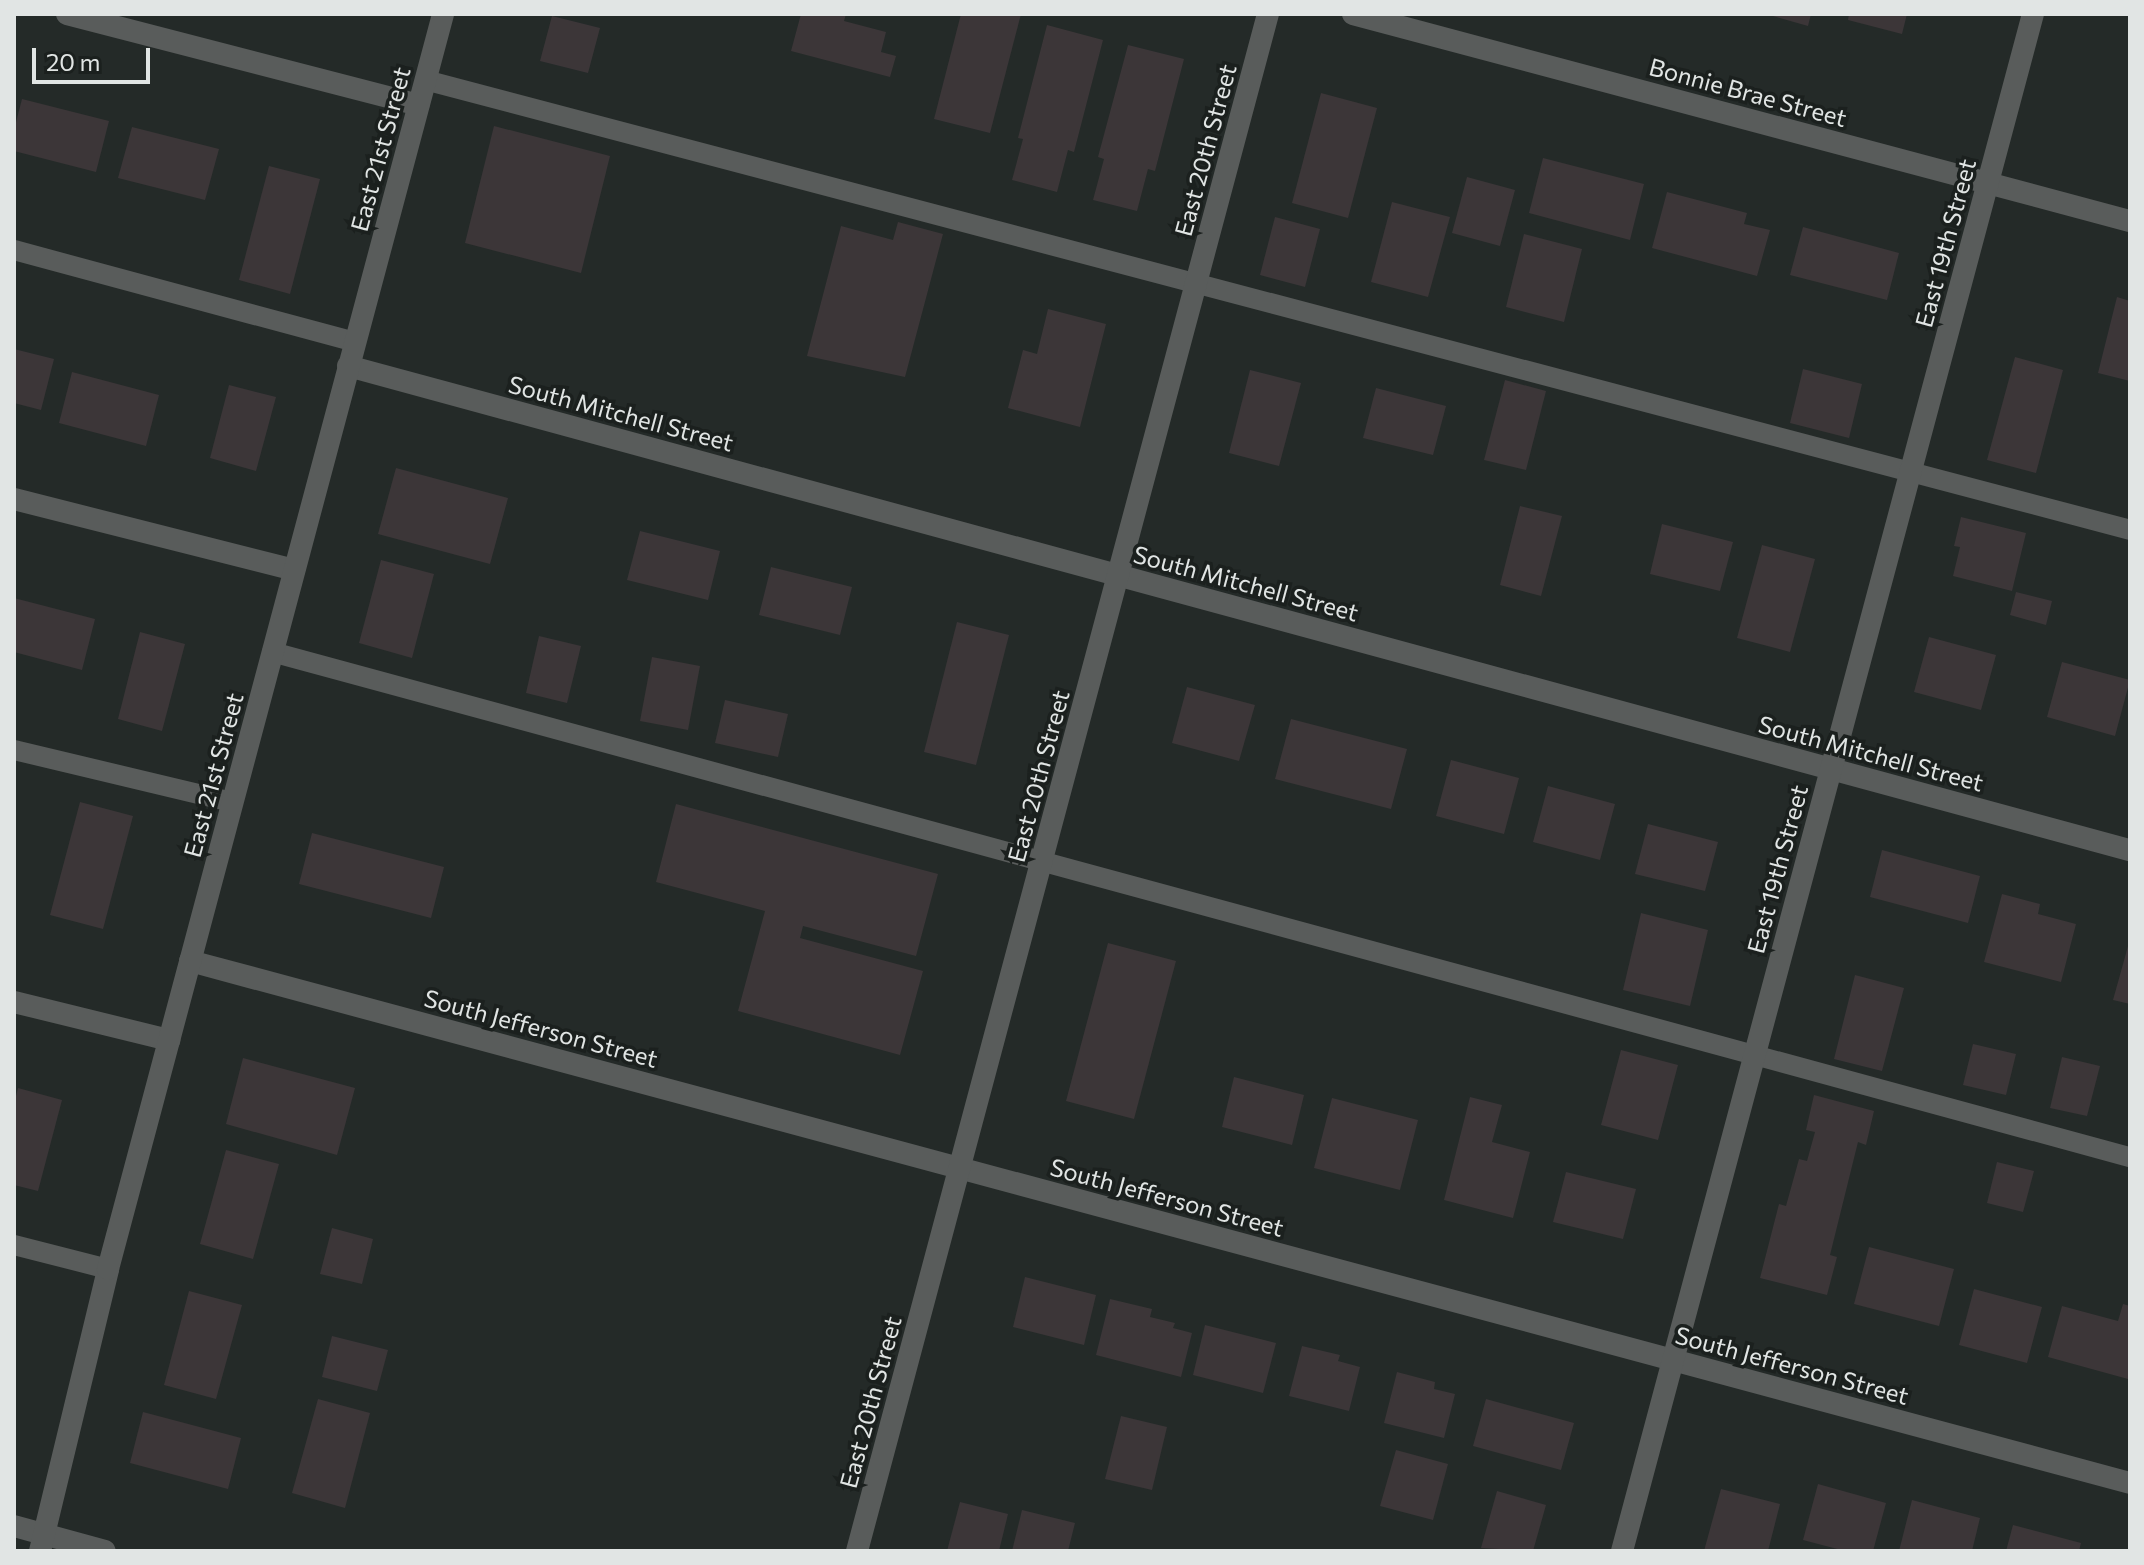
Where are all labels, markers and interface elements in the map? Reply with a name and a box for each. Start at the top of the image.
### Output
scale bar [36,32,154,82]
text: 20 m [46,47,100,76]
street label: Bonnie Brae Street [1646,52,1850,132]
street label: East 20th Street [1168,61,1242,239]
street label: East 21st Street [344,64,416,234]
street label: East 19th Street [1909,156,1981,330]
street label: South Mitchell Street [505,369,737,457]
street label: South Mitchell Street [1130,539,1362,627]
street label: East 20th Street [1001,687,1075,865]
street label: East 21st Street [177,690,249,860]
street label: South Mitchell Street [1755,709,1987,797]
street label: East 19th Street [1741,782,1813,956]
street label: South Jefferson Street [421,983,661,1073]
street label: South Jefferson Street [1047,1152,1287,1242]
street label: East 20th Street [833,1313,907,1491]
street label: South Jefferson Street [1672,1320,1912,1410]

